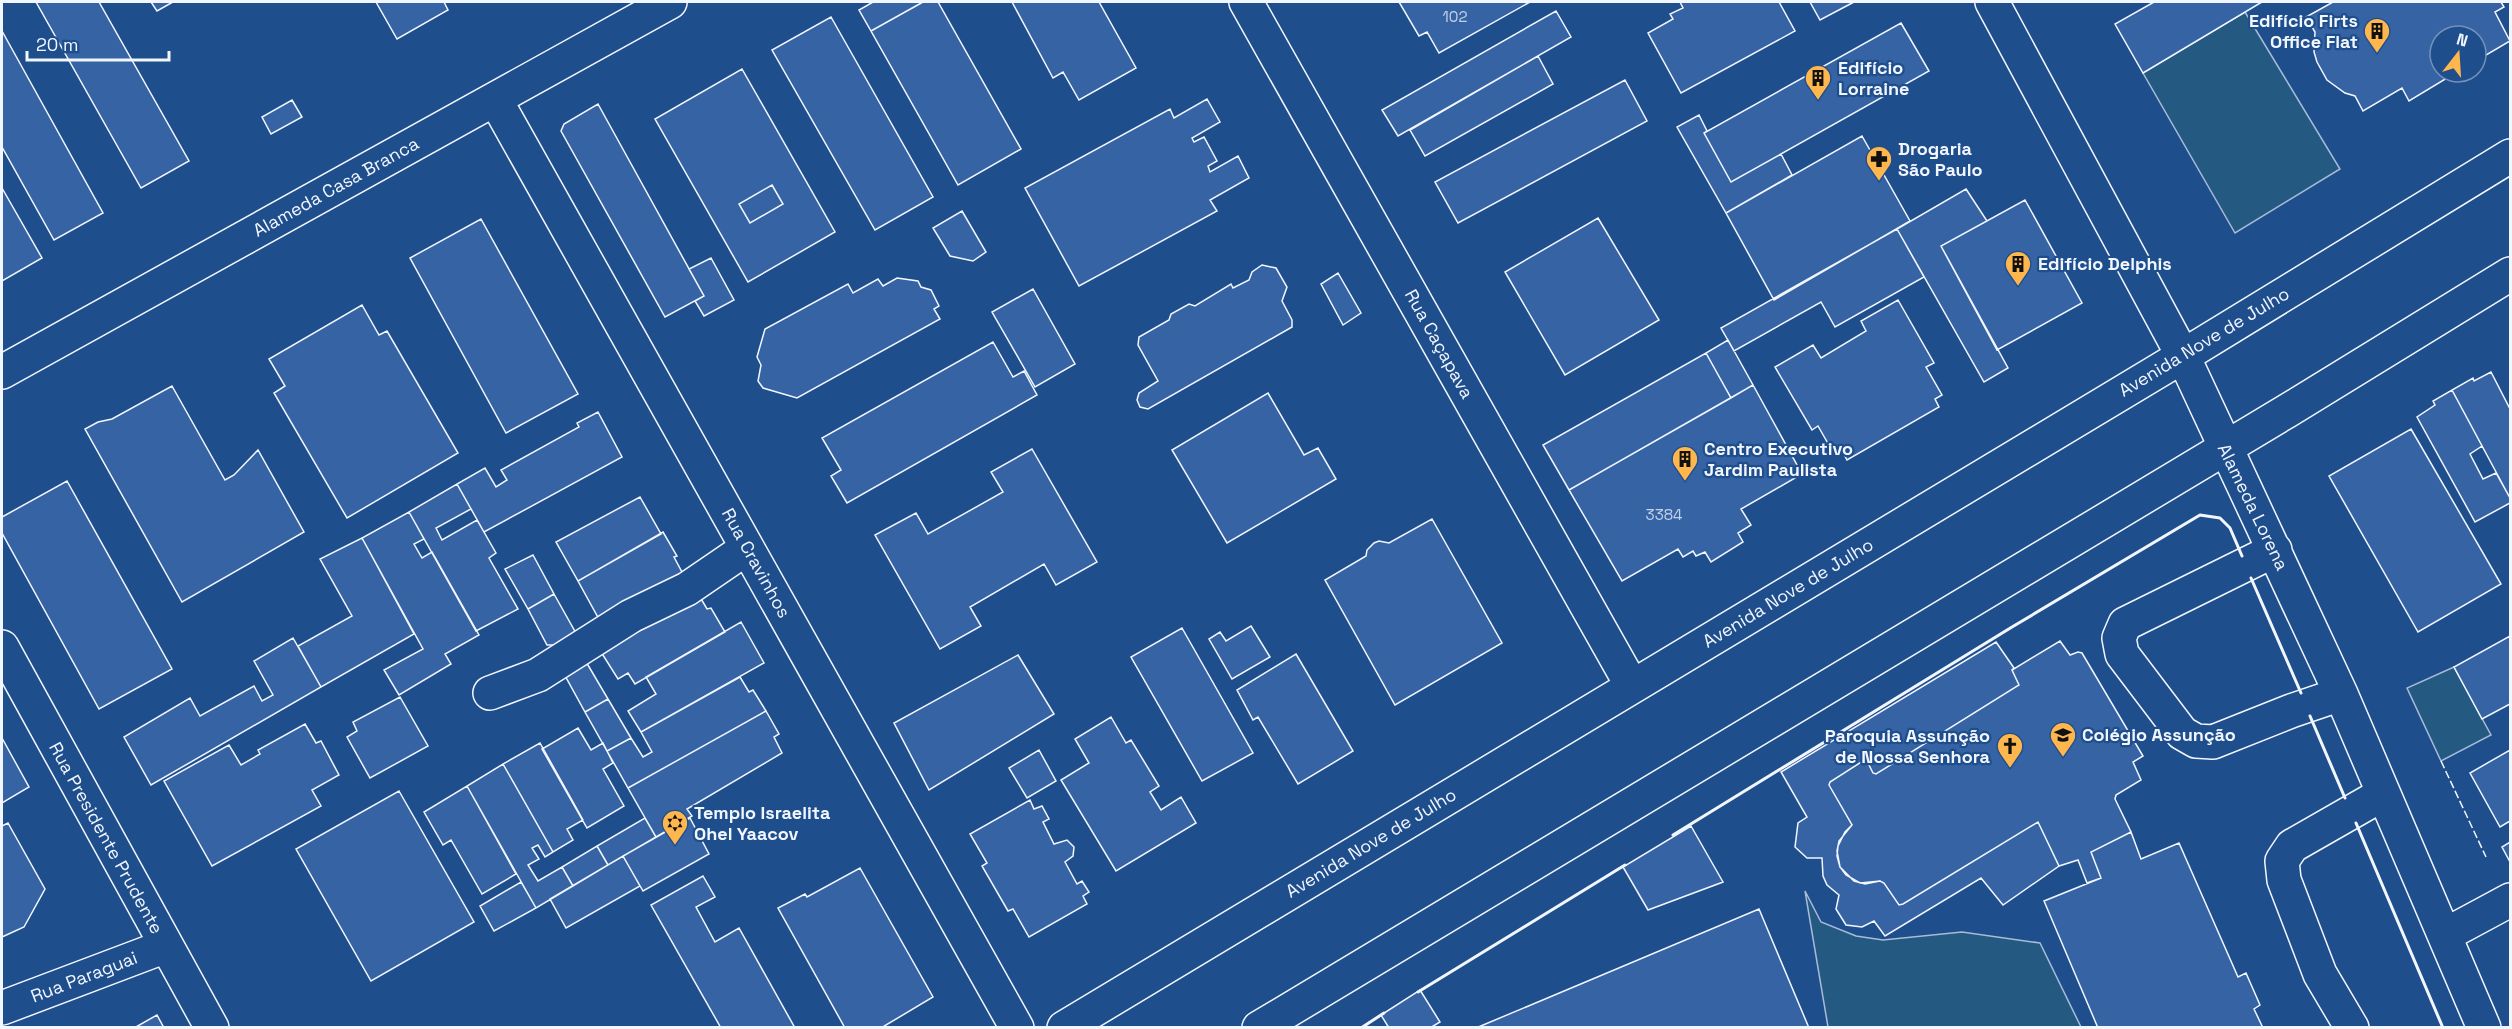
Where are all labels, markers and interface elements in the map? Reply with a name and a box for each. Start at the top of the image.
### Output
house number: 102 [1443,7,1467,26]
place label: Edifício Firts Office Flat [2249,9,2358,53]
building icon: Edifício Firts Office Flat [2362,16,2392,54]
scale bar [27,24,170,62]
north arrow [2428,24,2488,84]
text: N [2454,29,2470,52]
text: 20 m [36,33,79,56]
place label: Edifício Lorraine [1838,56,1909,100]
building icon: Edifício Lorraine [1803,63,1833,101]
street label: Alameda Casa Branca [249,131,423,242]
place label: Drogaria São Paulo [1898,137,1982,181]
pharmacy icon: Drogaria São Paulo [1864,144,1894,182]
building icon: Edifício Delphis [2003,249,2033,287]
place label: Edifício Delphis [2038,252,2172,275]
street label: Avenida Nove de Julho [2114,281,2293,402]
street label: Rua Caçapava [1400,285,1479,402]
place label: Centro Executivo Jardim Paulista [1704,437,1853,481]
street label: Alameda Lorena [2213,440,2294,574]
building icon: Centro Executivo Jardim Paulista [1670,444,1700,482]
street label: Rua Cravinhos [717,504,796,622]
house number: 3384 [1646,505,1682,524]
street label: Avenida Nove de Julho [1698,532,1877,653]
school or university icon: Colégio Assunção [2048,720,2078,758]
place label: Colégio Assunção [2082,723,2236,746]
place label: Paroquia Assunção de Nossa Senhora [1825,724,1991,768]
church icon: Paroquia Assunção de Nossa Senhora [1995,731,2025,769]
street label: Rua Presidente Prudente [44,738,169,938]
street label: Avenida Nove de Julho [1281,782,1460,903]
place label: Templo Israelita Ohel Yaacov [694,801,831,845]
synagogue icon: Templo Israelita Ohel Yaacov [660,808,690,846]
street label: Rua Paraguai [27,946,140,1007]

